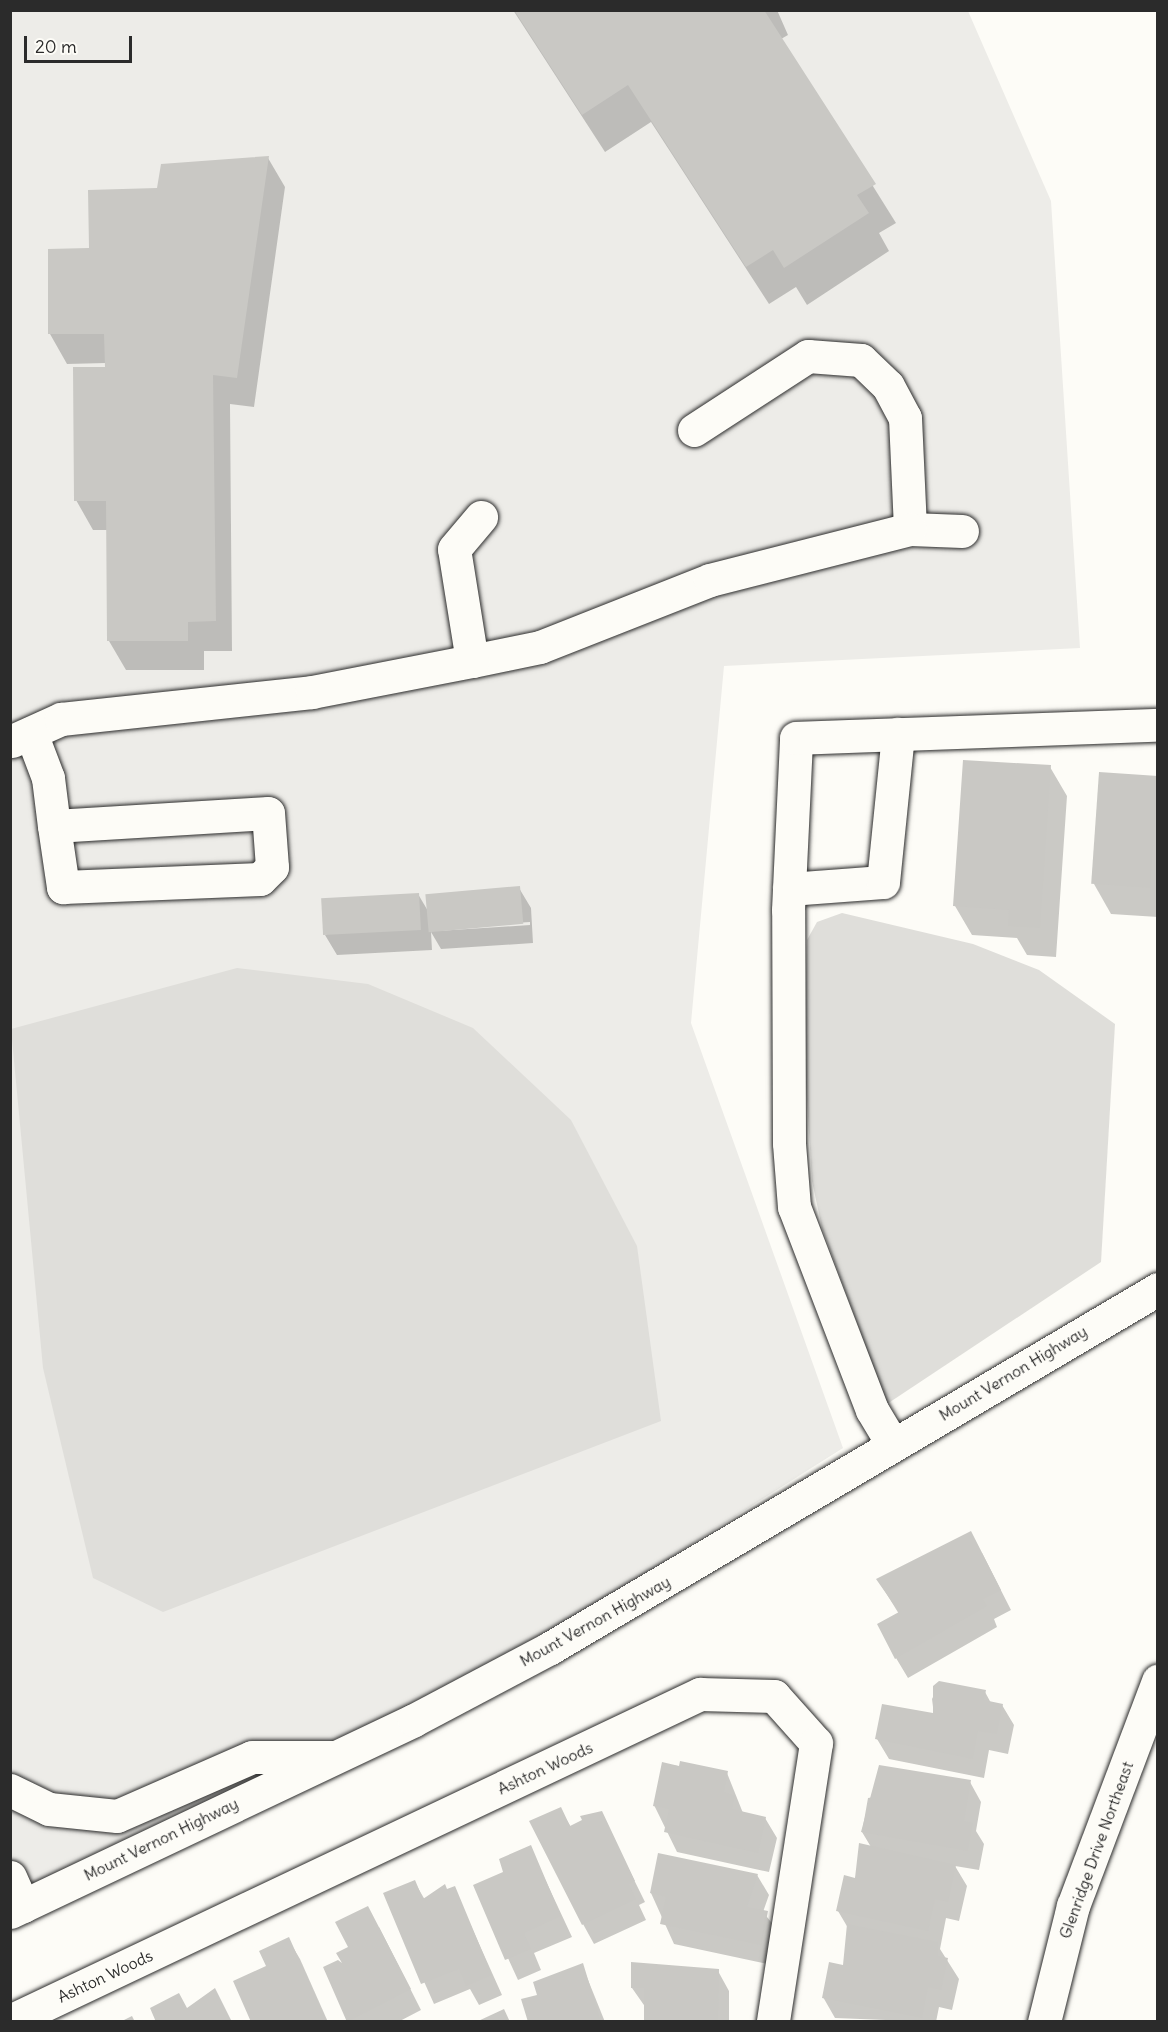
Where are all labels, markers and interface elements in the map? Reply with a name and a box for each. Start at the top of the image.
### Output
scale bar [27,24,135,62]
text: 20 m [35,35,77,58]
street label: Mount Vernon Highway [936,1321,1090,1425]
street label: Mount Vernon Highway [516,1572,674,1670]
street label: Ashton Woods [494,1738,596,1798]
street label: Glenridge Drive Northeast [1055,1759,1137,1941]
street label: Mount Vernon Highway [81,1793,241,1885]
street label: Ashton Woods [54,1946,156,2006]

